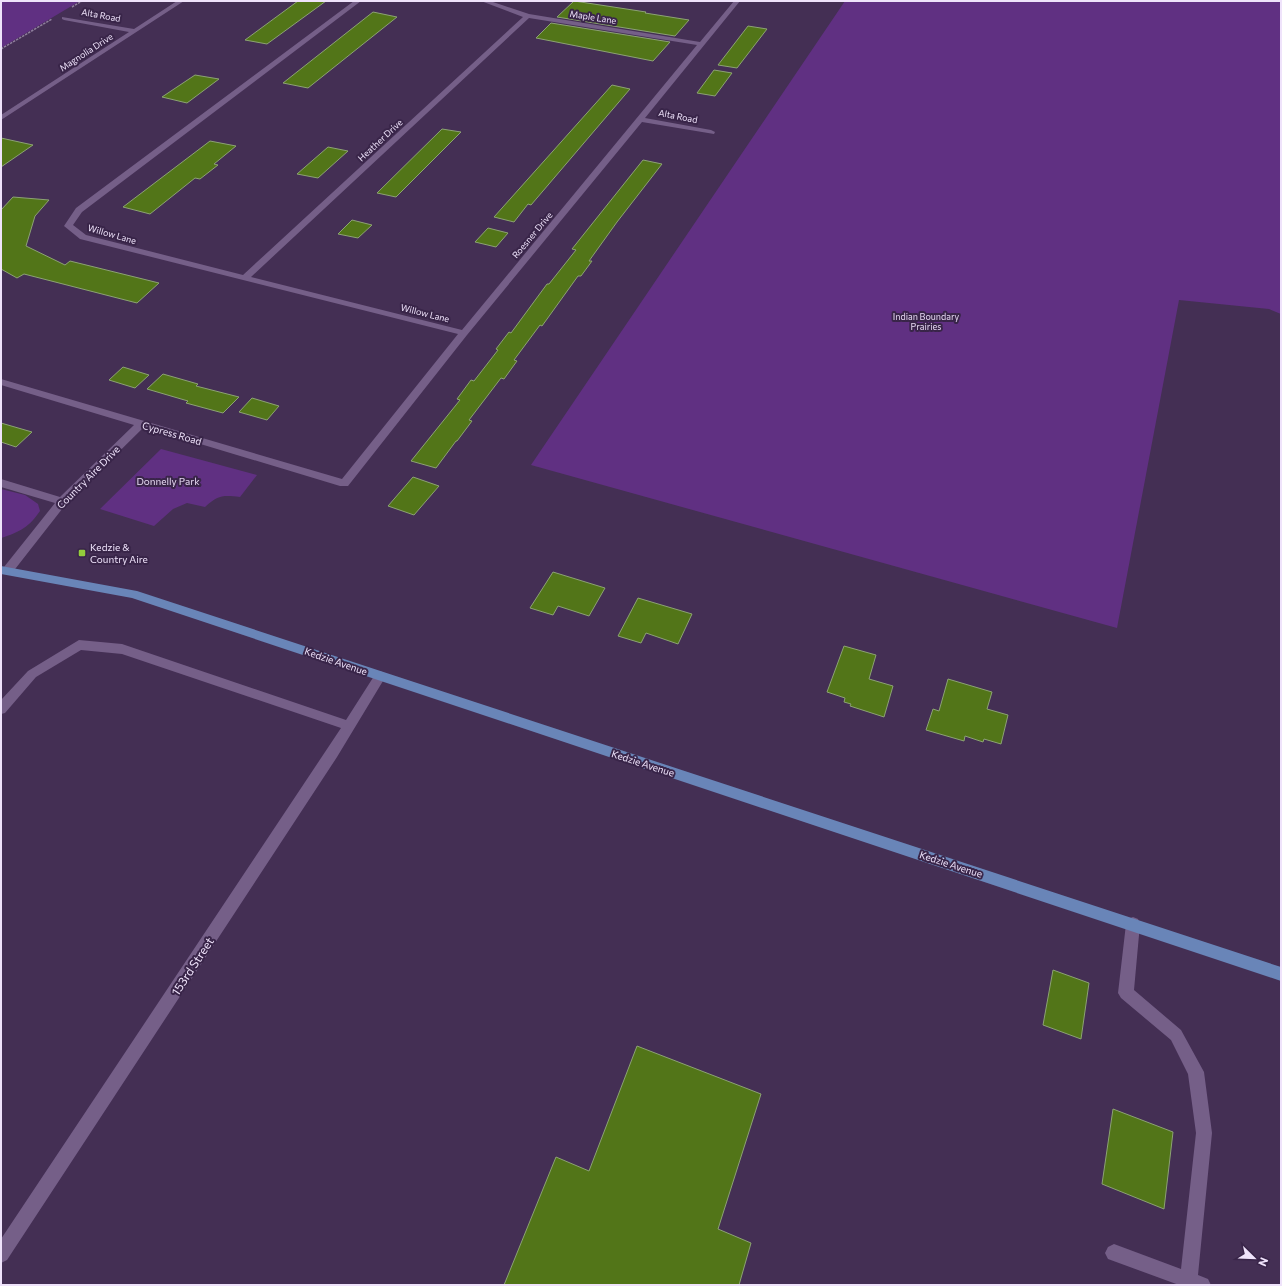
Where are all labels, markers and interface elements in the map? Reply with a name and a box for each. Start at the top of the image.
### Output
street label: Alta Road [81,6,121,24]
street label: Maple Lane [569,8,617,26]
street label: Magnolia Drive [57,31,115,73]
street label: Alta Road [657,107,699,125]
street label: Heather Drive [355,116,405,163]
street label: Roesner Drive [509,209,555,260]
street label: Willow Lane [86,222,138,246]
street label: Willow Lane [399,302,451,324]
park label: Indian Boundary Prairies [893,311,959,332]
street label: Cypress Road [141,419,203,447]
street label: Country Aire Drive [54,443,122,511]
park label: Donnelly Park [136,475,200,487]
place label: Kedzie & Country Aire [90,541,148,565]
marker: Kedzie & Country Aire [77,548,87,558]
street label: Kedzie Avenue [303,645,369,677]
street label: Kedzie Avenue [610,747,676,779]
street label: Kedzie Avenue [918,848,984,880]
street label: 153rd Street [168,934,216,998]
north arrow [1234,1238,1274,1278]
text: N [1256,1256,1271,1268]

